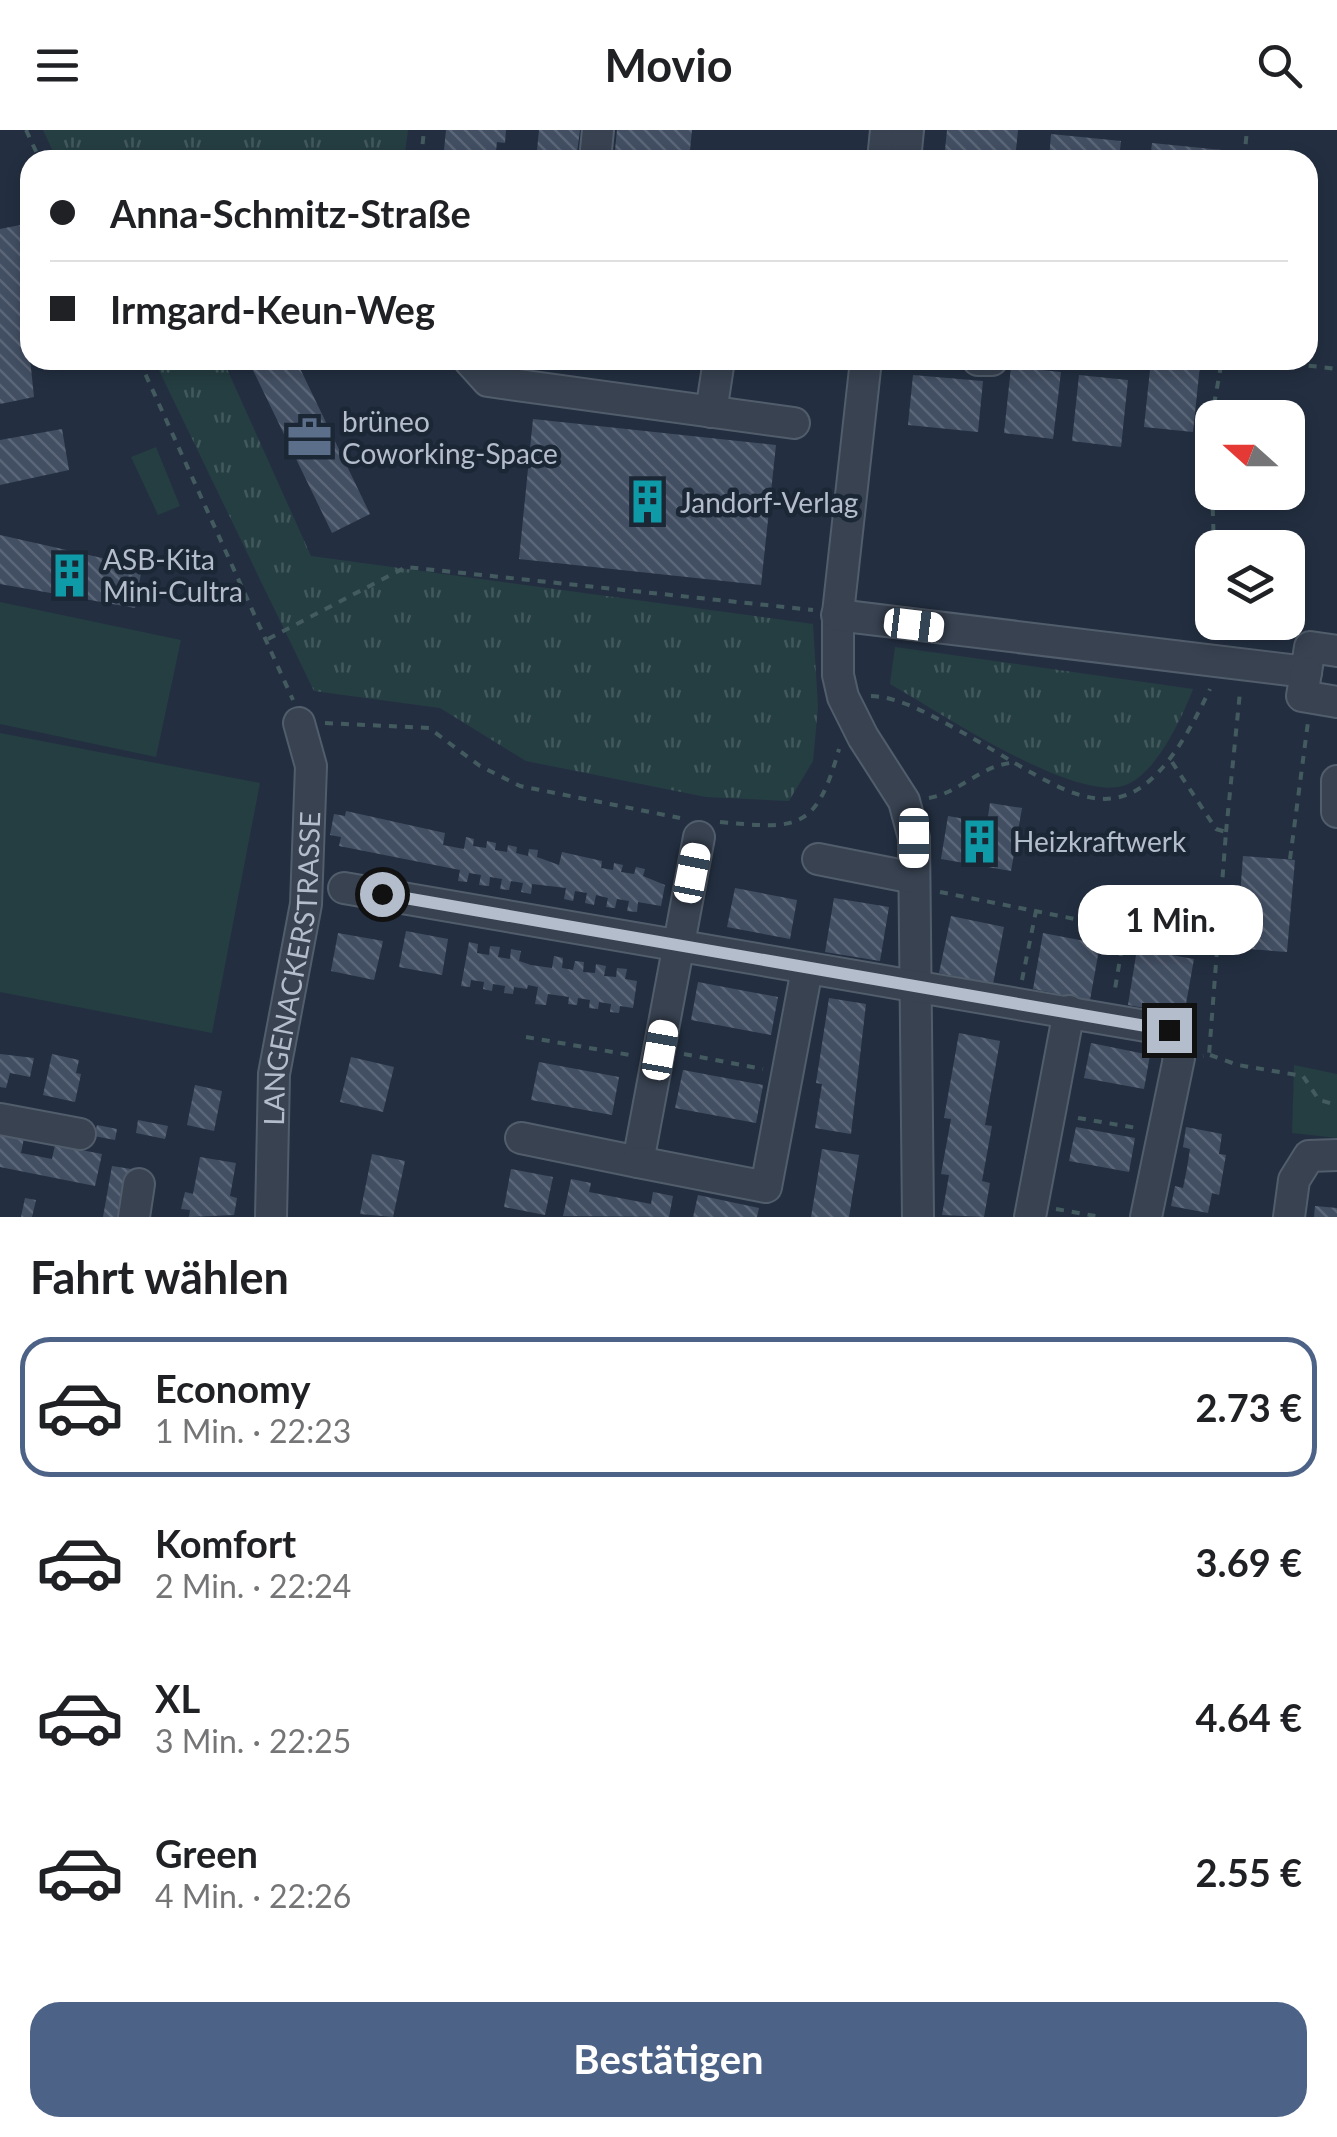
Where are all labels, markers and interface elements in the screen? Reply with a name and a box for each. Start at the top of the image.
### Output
icon: menu [30,38,85,93]
text: Movio [604,38,733,92]
icon: search [1252,38,1307,93]
text: Anna-Schmitz-Straße [110,190,471,236]
text: Irmgard-Keun-Weg [110,286,435,332]
north arrow [1195,400,1305,510]
map controls [1195,400,1305,640]
place label: brüneo Coworking-Space [342,404,558,470]
office icon: brüneo Coworking-Space [285,413,333,461]
building icon: Jandorf-Verlag [623,478,671,526]
place label: Jandorf-Verlag [680,485,858,519]
button: layers [1195,530,1305,640]
place label: ASB-Kita Mini-Cultra [103,542,243,608]
building icon: ASB-Kita Mini-Cultra [46,551,94,599]
car [882,606,946,644]
car [899,808,929,868]
street label: LANGENACKERSTRASSE [256,811,326,1126]
building icon: Heizkraftwerk [956,817,1004,865]
place label: Heizkraftwerk [1013,824,1187,858]
car [672,841,712,905]
route start [360,872,405,917]
callout: 1 Min. [1076,885,1262,955]
text: 1 Min. [1125,900,1216,939]
route end [1147,1008,1192,1053]
car [640,1018,680,1082]
text: Fahrt wählen [30,1250,289,1304]
icon: car [35,1362,125,1452]
text: Economy [155,1365,310,1411]
text: 2.73 € [1196,1384,1302,1430]
text: 1 Min. · 22:23 [155,1411,351,1450]
icon: car [35,1517,125,1607]
text: Komfort [155,1520,296,1566]
text: 3.69 € [1196,1539,1302,1585]
text: 2 Min. · 22:24 [155,1566,351,1605]
icon: car [35,1672,125,1762]
text: XL [155,1675,200,1721]
text: 4.64 € [1196,1694,1302,1740]
text: 3 Min. · 22:25 [155,1721,351,1760]
icon: car [35,1827,125,1917]
text: Green [155,1830,258,1876]
text: 2.55 € [1196,1849,1302,1895]
text: 4 Min. · 22:26 [155,1876,351,1915]
button: Bestätigen [30,2002,1307,2117]

